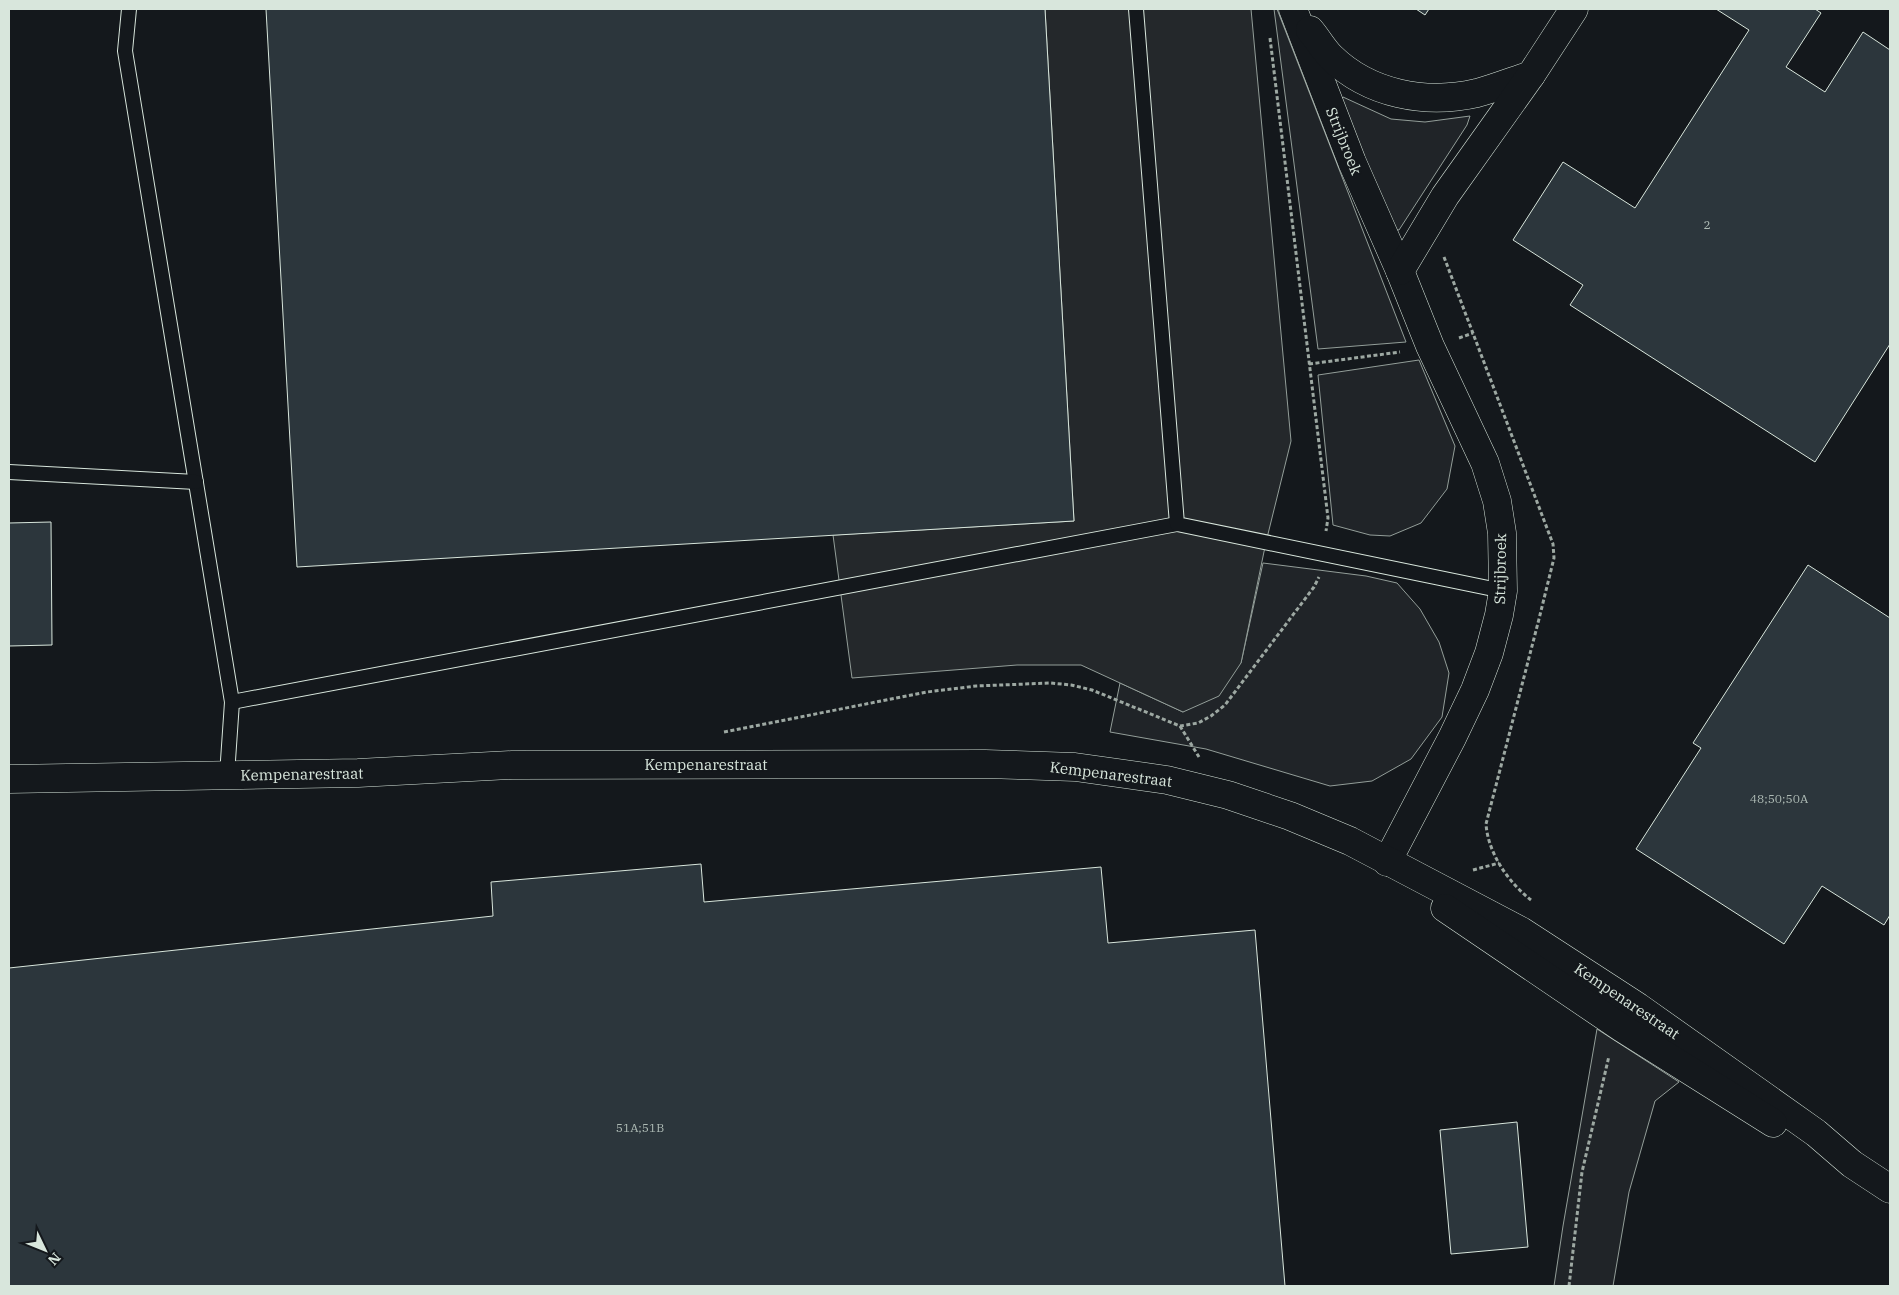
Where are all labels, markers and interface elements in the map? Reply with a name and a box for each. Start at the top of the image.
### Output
street label: Strijbroek [1322,104,1366,178]
house number: 2 [1703,217,1711,232]
street label: Strijbroek [1490,533,1510,605]
street label: Kempenarestraat [644,755,768,774]
street label: Kempenarestraat [1049,757,1173,791]
street label: Kempenarestraat [240,763,364,785]
house number: 48;50;50A [1750,791,1809,806]
street label: Kempenarestraat [1571,959,1683,1043]
house number: 51A;51B [616,1120,664,1135]
north arrow [20,1225,70,1275]
text: N [44,1249,65,1269]

